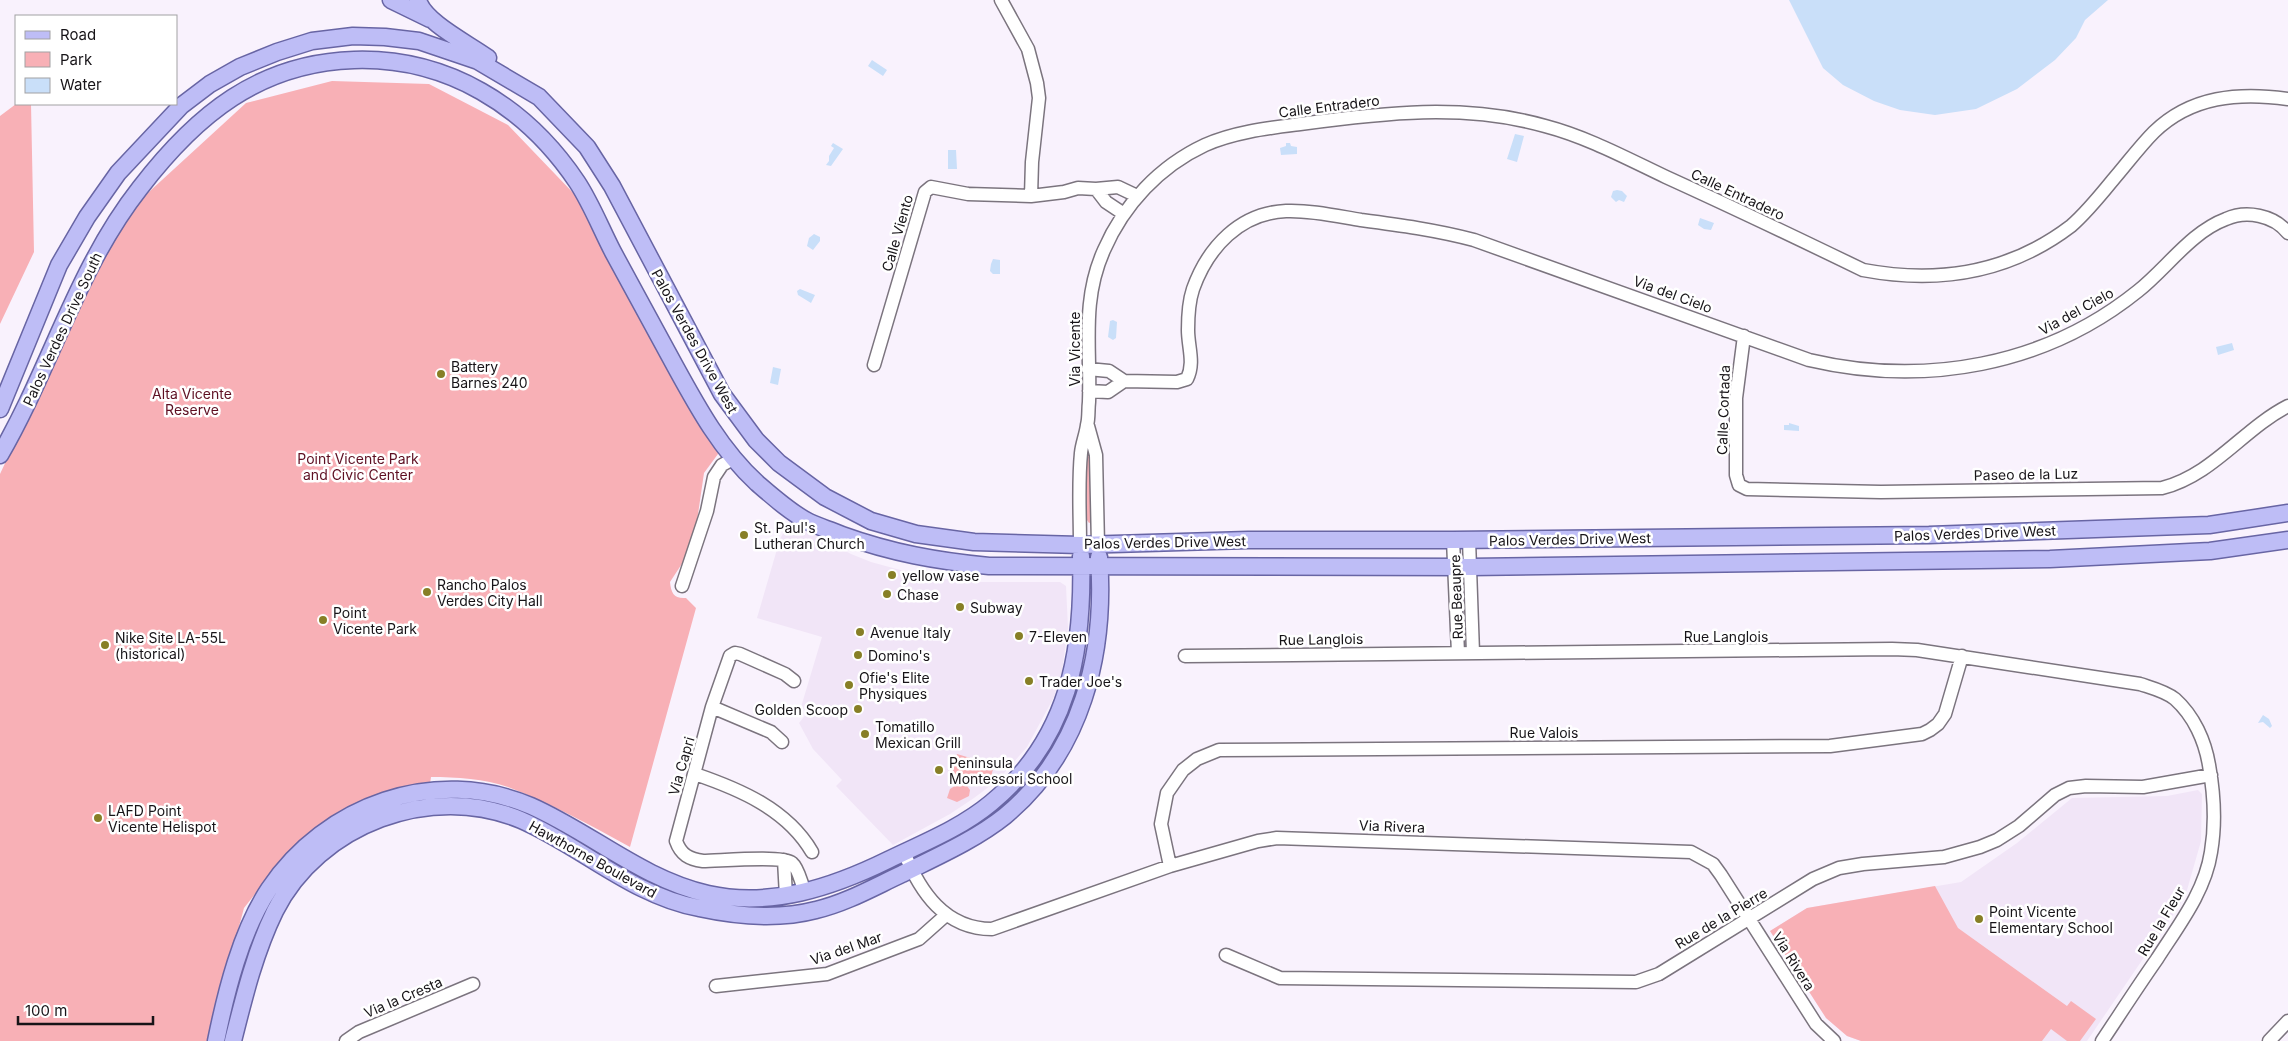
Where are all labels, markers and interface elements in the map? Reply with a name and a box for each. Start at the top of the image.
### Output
legend [15,15,178,105]
text: Road [60,25,96,44]
text: Park [60,50,93,69]
text: Water [60,75,102,94]
street label: Calle Entradero [1278,91,1380,121]
street label: Calle Entradero [1688,165,1788,223]
street label: Calle Viento [878,193,916,273]
street label: Palos Verdes Drive South [19,250,105,408]
street label: Palos Verdes Drive West [648,266,742,416]
street label: Via del Cielo [1631,272,1715,316]
street label: Via del Cielo [2036,284,2116,338]
street label: Via Vicente [1066,312,1083,386]
place label: Battery Barnes 240 [451,358,527,391]
street label: Calle Cortada [1713,365,1733,455]
marker: Battery Barnes 240 [435,368,447,380]
park label: Alta Vicente Reserve [152,385,232,418]
park label: Point Vicente Park and Civic Center [297,450,419,483]
street label: Paseo de la Luz [1974,465,2078,483]
place label: St. Paul's Lutheran Church [754,519,865,552]
street label: Palos Verdes Drive West [1894,522,2057,544]
marker: St. Paul's Lutheran Church [738,529,750,541]
street label: Palos Verdes Drive West [1489,529,1652,549]
street label: Palos Verdes Drive West [1084,532,1247,552]
street label: Rue Beaupre [1446,554,1466,640]
place label: yellow vase [902,567,979,584]
marker: yellow vase [886,569,898,581]
place label: Rancho Palos Verdes City Hall [437,576,543,609]
marker: Rancho Palos Verdes City Hall [421,586,433,598]
place label: Chase [897,586,939,603]
marker: Chase [881,588,893,600]
place label: Subway [970,599,1023,616]
marker: Subway [954,601,966,613]
place label: Point Vicente Park [333,604,417,637]
marker: Point Vicente Park [317,614,329,626]
place label: Avenue Italy [870,624,951,641]
marker: Avenue Italy [854,626,866,638]
place label: 7-Eleven [1029,628,1087,645]
street label: Rue Langlois [1684,628,1768,645]
place label: Nike Site LA-55L (historical) [115,629,226,662]
marker: 7-Eleven [1013,630,1025,642]
street label: Rue Langlois [1279,630,1363,648]
marker: Nike Site LA-55L (historical) [99,639,111,651]
place label: Domino's [868,647,930,664]
marker: Domino's [852,649,864,661]
place label: Ofie's Elite Physiques [859,669,930,702]
place label: Trader Joe's [1039,673,1122,690]
marker: Trader Joe's [1023,675,1035,687]
marker: Ofie's Elite Physiques [843,679,855,691]
place label: Golden Scoop [754,701,848,718]
marker: Golden Scoop [852,703,864,715]
place label: Tomatillo Mexican Grill [875,718,961,751]
street label: Rue Valois [1510,724,1578,741]
marker: Tomatillo Mexican Grill [859,728,871,740]
street label: Via Capri [665,735,697,797]
place label: Peninsula Montessori School [949,754,1072,787]
marker: Peninsula Montessori School [933,764,945,776]
place label: LAFD Point Vicente Helispot [108,802,217,835]
marker: LAFD Point Vicente Helispot [92,812,104,824]
street label: Via Rivera [1359,816,1425,836]
street label: Hawthorne Boulevard [526,817,660,901]
street label: Rue la Fleur [2134,883,2188,959]
street label: Rue de la Pierre [1672,884,1770,952]
place label: Point Vicente Elementary School [1989,903,2113,936]
marker: Point Vicente Elementary School [1973,913,1985,925]
street label: Via del Mar [808,928,884,968]
street label: Via Rivera [1769,928,1819,994]
street label: Via la Cresta [361,973,445,1021]
scale bar [18,994,152,1026]
text: 100 m [25,1001,67,1020]

